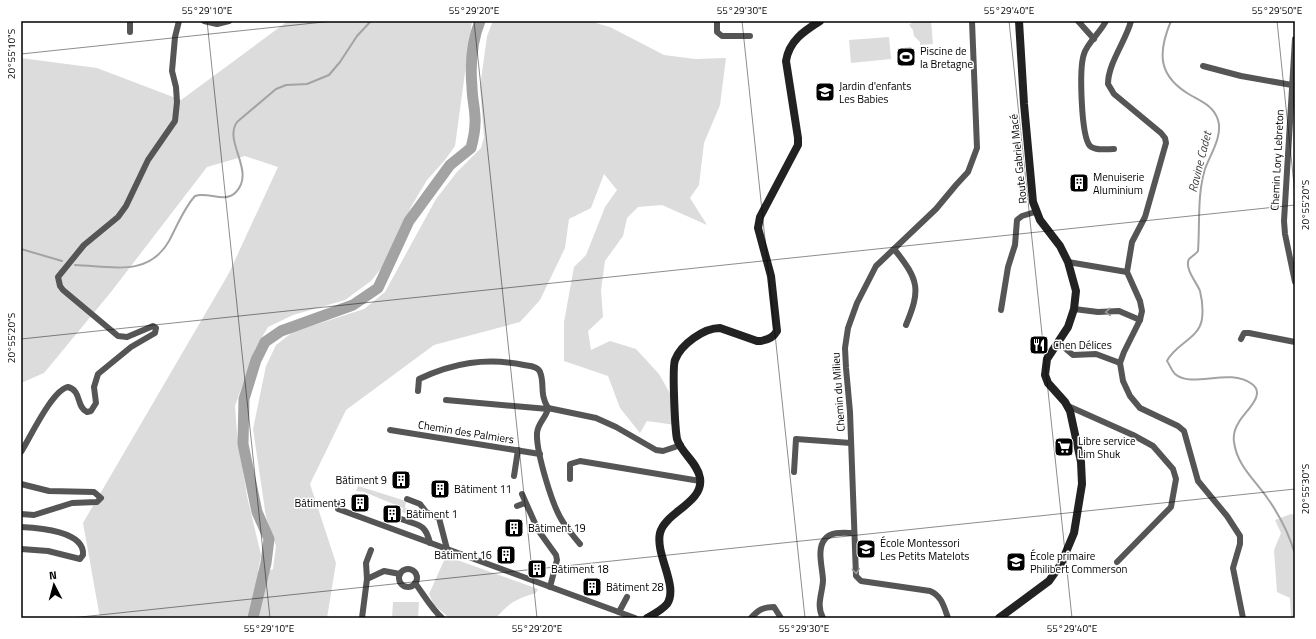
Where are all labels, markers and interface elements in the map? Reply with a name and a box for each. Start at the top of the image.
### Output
text: 55°29'10"E [182,3,233,18]
text: 55°29'20"E [449,3,500,18]
text: 55°29'30"E [717,3,768,18]
text: 55°29'40"E [984,3,1035,18]
text: 55°29'50"E [1252,3,1303,18]
text: 20°55'10"S [4,29,19,79]
place label: Piscine de la Bretagne [920,43,973,72]
sports icon: Piscine de la Bretagne [895,46,917,68]
place label: Jardin d'enfants Les Babies [839,78,911,107]
school or university icon: Jardin d'enfants Les Babies [814,81,836,103]
street label: Chemin Lory Lebreton [1266,109,1288,211]
street label: Route Gabriel Macé [1005,113,1031,205]
water label: Ravine Cadet [1183,128,1217,194]
place label: Menuiserie Aluminium [1093,169,1145,198]
building icon: Menuiserie Aluminium [1068,172,1090,194]
text: 20°55'20"S [1298,180,1313,230]
one-way arrow [1105,307,1111,316]
text: 20°55'20"S [4,313,19,363]
restaurant icon: Chen Délices [1028,334,1050,356]
place label: Chen Délices [1053,337,1112,353]
street label: Chemin du Milieu [827,352,849,432]
street label: Chemin des Palmiers [417,417,515,447]
place label: Libre service Lim Shuk [1078,433,1136,462]
supermarket icon: Libre service Lim Shuk [1053,436,1075,458]
text: 20°55'30"S [1298,464,1313,514]
building icon: Bâtiment 9 [390,469,412,491]
place label: Bâtiment 9 [335,472,387,488]
building icon: Bâtiment 11 [429,478,451,500]
place label: Bâtiment 11 [454,481,512,497]
building icon: Bâtiment 3 [349,492,371,514]
place label: Bâtiment 3 [294,495,346,511]
building icon: Bâtiment 1 [381,503,403,525]
place label: Bâtiment 1 [406,506,458,522]
building icon: Bâtiment 19 [503,517,525,539]
place label: Bâtiment 19 [528,520,586,536]
place label: École Montessori Les Petits Matelots [880,535,969,564]
school or university icon: École Montessori Les Petits Matelots [855,538,877,560]
building icon: Bâtiment 16 [495,544,517,566]
place label: Bâtiment 16 [434,547,492,563]
place label: École primaire Philibert Commerson [1030,548,1128,577]
school or university icon: École primaire Philibert Commerson [1005,551,1027,573]
building icon: Bâtiment 18 [526,558,548,580]
place label: Bâtiment 18 [551,561,609,577]
north arrow [34,565,74,605]
text: N [48,567,58,583]
one-way arrow [851,568,860,575]
building icon: Bâtiment 28 [581,576,603,598]
place label: Bâtiment 28 [606,579,664,595]
text: 55°29'10"E [244,621,295,636]
text: 55°29'20"E [512,621,563,636]
text: 55°29'30"E [779,621,830,636]
text: 55°29'40"E [1047,621,1098,636]

